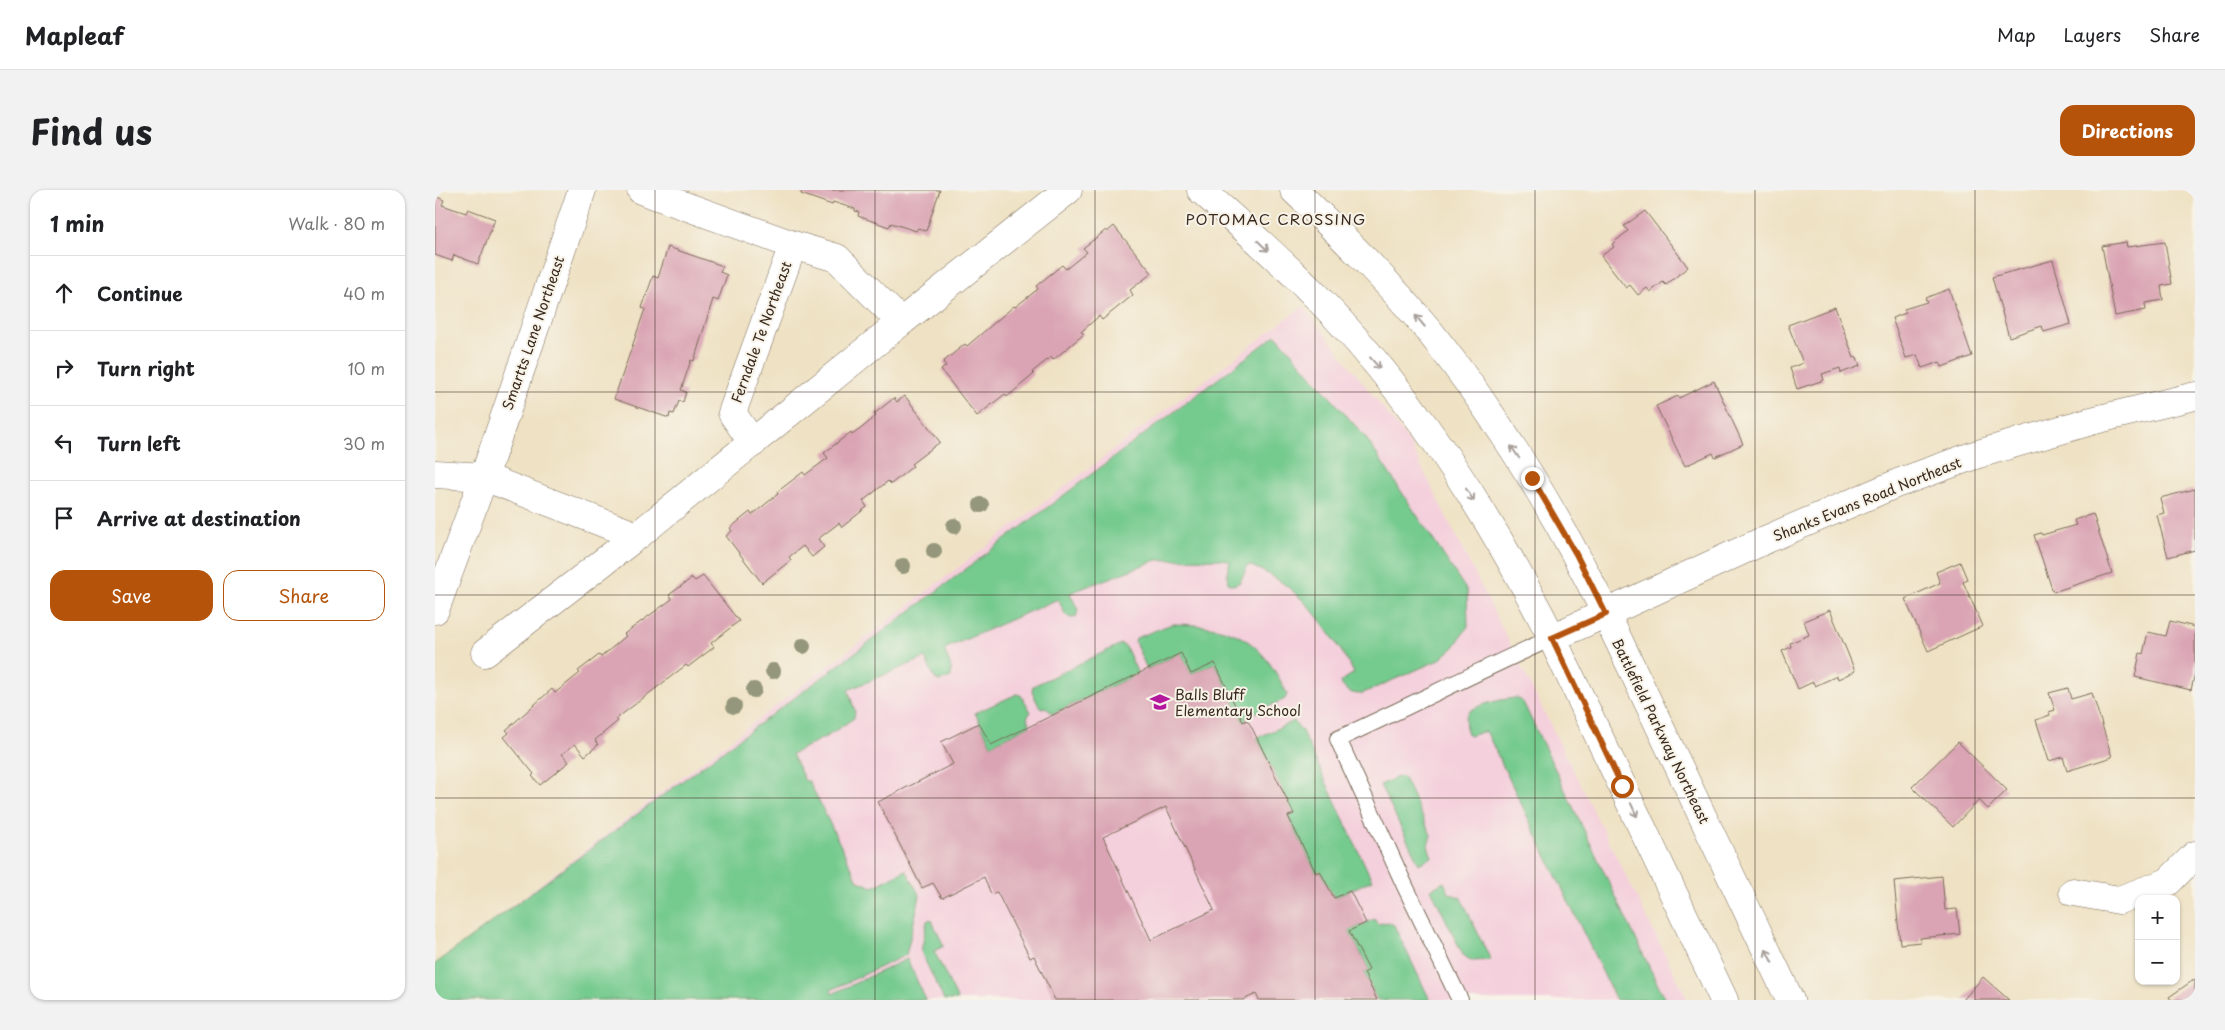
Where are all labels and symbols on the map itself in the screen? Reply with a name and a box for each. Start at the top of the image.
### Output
district label: POTOMAC CROSSING [1186,207,1366,230]
one-way arrow [1257,240,1270,252]
street label: Smartts Lane Northeast [497,253,569,413]
street label: Ferndale Te Northeast [726,258,796,406]
one-way arrow [1414,314,1425,327]
one-way arrow [1369,357,1381,370]
one-way arrow [1510,445,1520,459]
street label: Shanks Evans Road Northeast [1770,451,1965,546]
route end [1521,467,1544,490]
one-way arrow [1466,487,1476,501]
street label: Battlefield Parkway Northeast [1607,635,1715,828]
place label: Balls Bluff Elementary School [1175,684,1301,721]
school or university icon: Balls Bluff Elementary School [1149,691,1171,713]
route start [1611,775,1634,798]
one-way arrow [1629,802,1639,817]
one-way arrow [1764,949,1774,964]

